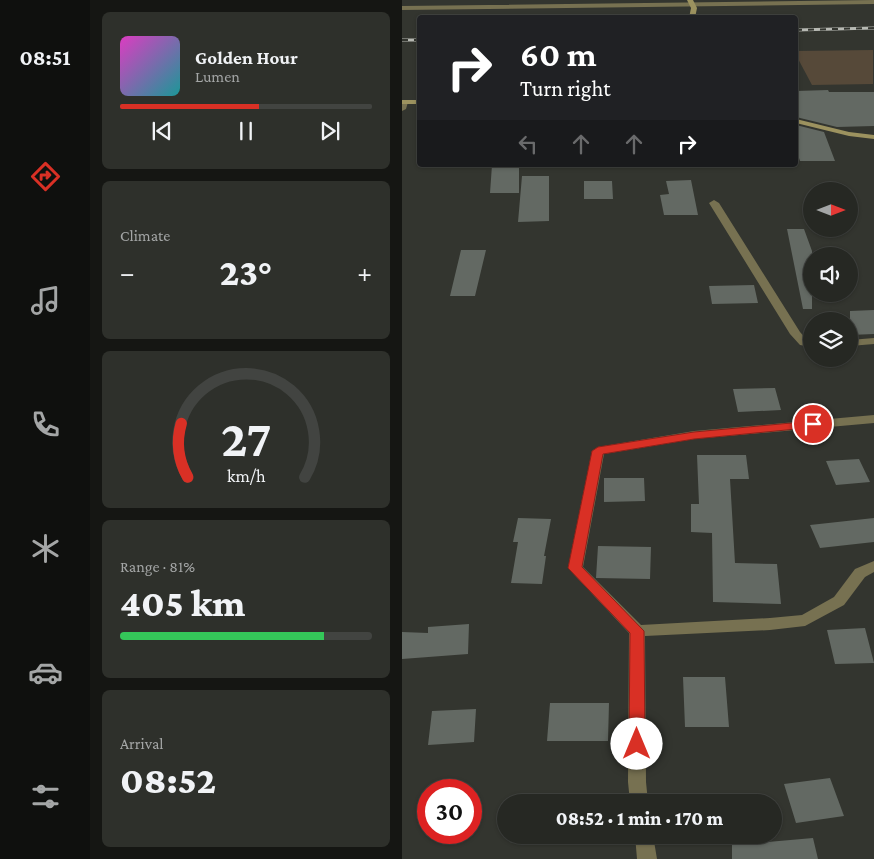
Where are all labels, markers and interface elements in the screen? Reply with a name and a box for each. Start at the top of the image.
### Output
icon: right [437,35,502,100]
text: 60 m [520,35,597,74]
text: 08:51 [19,45,71,70]
text: Golden Hour [195,47,298,68]
text: Lumen [195,68,240,85]
text: Turn right [520,76,611,101]
icon: previous [148,117,176,145]
icon: pause [232,117,260,145]
icon: next [316,117,344,145]
icon: left [514,130,542,158]
icon: ahead [567,130,595,158]
icon: ahead [620,130,648,158]
icon: right [673,130,701,158]
icon: directions [28,159,63,194]
north arrow [803,182,858,238]
map controls [803,182,858,367]
text: Climate [120,227,170,244]
button: sound [803,247,858,302]
text: 23° [219,251,273,293]
text: − [120,257,135,288]
text: + [357,257,372,288]
icon: music [28,283,63,318]
button: layers [803,312,858,367]
pin [792,403,834,445]
icon: phone [28,407,63,442]
text: 27 [221,409,271,467]
icon: arrive [799,410,827,438]
text: km/h [227,466,266,486]
icon: climate [28,531,63,566]
text: Range · 81% [120,558,195,575]
text: 405 km [120,582,245,624]
icon: car [28,655,63,690]
position arrow [610,717,662,769]
text: Arrival [120,735,164,752]
text: 08:52 [120,759,216,801]
icon: filters [28,779,63,814]
speed limit sign: 30 [417,779,482,844]
text: 08:52 · 1 min · 170 m [556,808,723,829]

